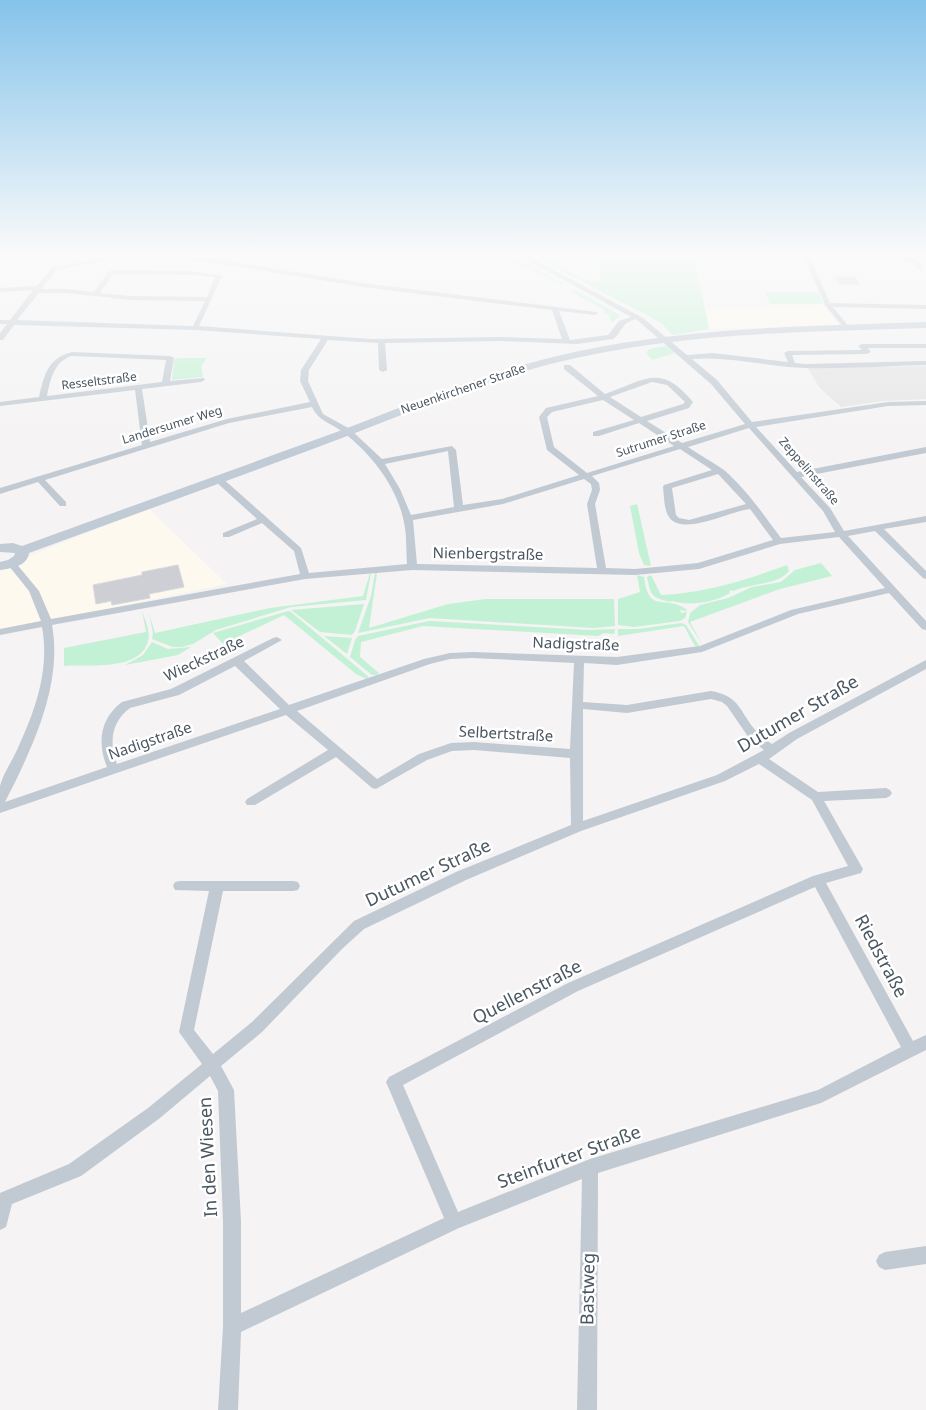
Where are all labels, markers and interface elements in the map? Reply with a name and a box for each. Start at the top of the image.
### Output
street label: Neuenkirchener Straße [398,359,528,418]
street label: Resseltstraße [60,367,138,394]
street label: Landersumer Weg [120,401,224,448]
street label: Sutrumer Straße [614,416,708,461]
street label: Zeppelinstraße [775,433,844,508]
street label: Nienbergstraße [432,542,544,564]
street label: Wieckstraße [160,631,247,685]
street label: Nadigstraße [532,631,620,655]
street label: Dutumer Straße [733,669,862,758]
street label: Nadigstraße [105,716,194,764]
street label: Selbertstraße [458,721,554,745]
street label: Dutumer Straße [361,832,494,912]
street label: Riedstraße [850,910,914,1001]
street label: Quellenstraße [468,953,585,1029]
street label: In den Wiesen [192,1096,222,1218]
street label: Steinfurter Straße [494,1119,644,1193]
street label: Bastweg [574,1253,600,1325]

